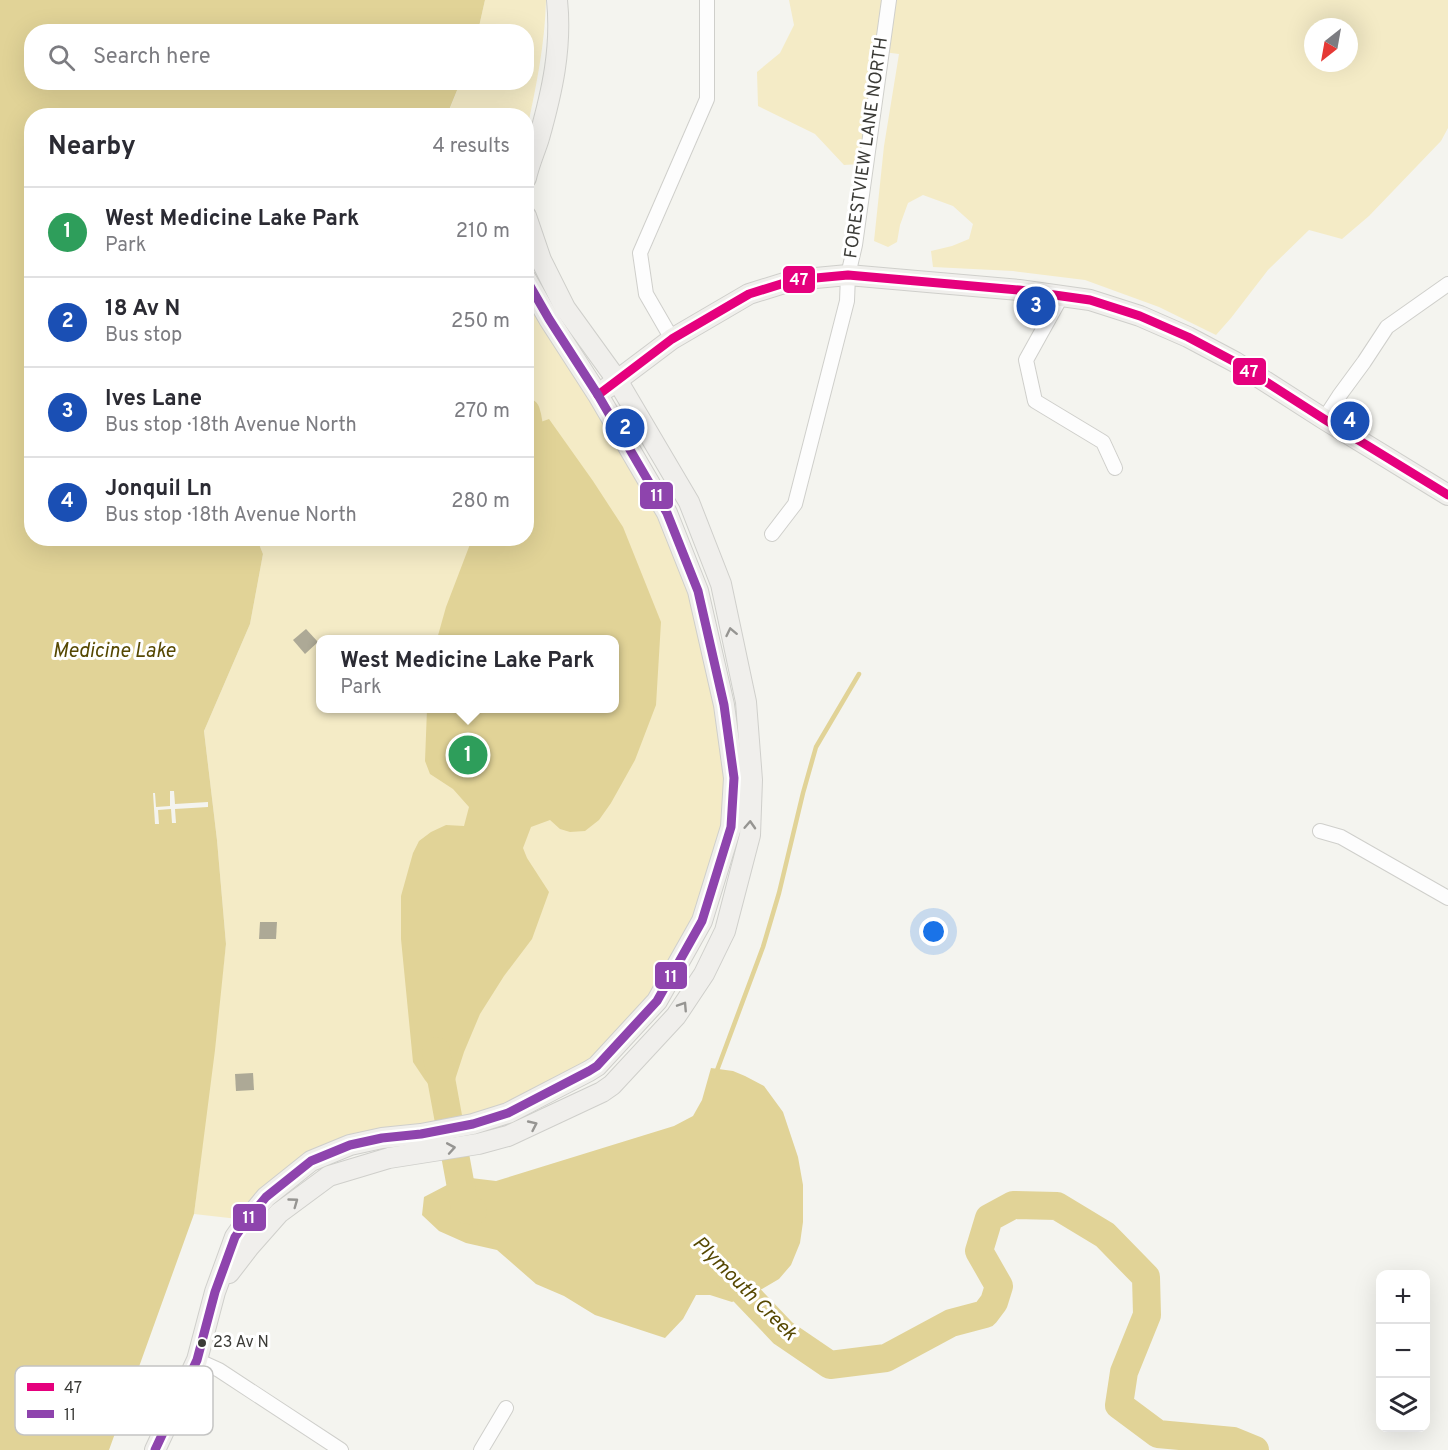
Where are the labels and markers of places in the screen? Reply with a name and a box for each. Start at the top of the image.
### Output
pin: 3 [1016,284,1056,328]
pin: 4 [1330,398,1370,444]
pin: 2 [606,406,644,450]
pin: 1 [448,732,488,777]
place label: 23 Av N [213,1333,269,1353]
marker: 23 Av N [196,1337,208,1349]

